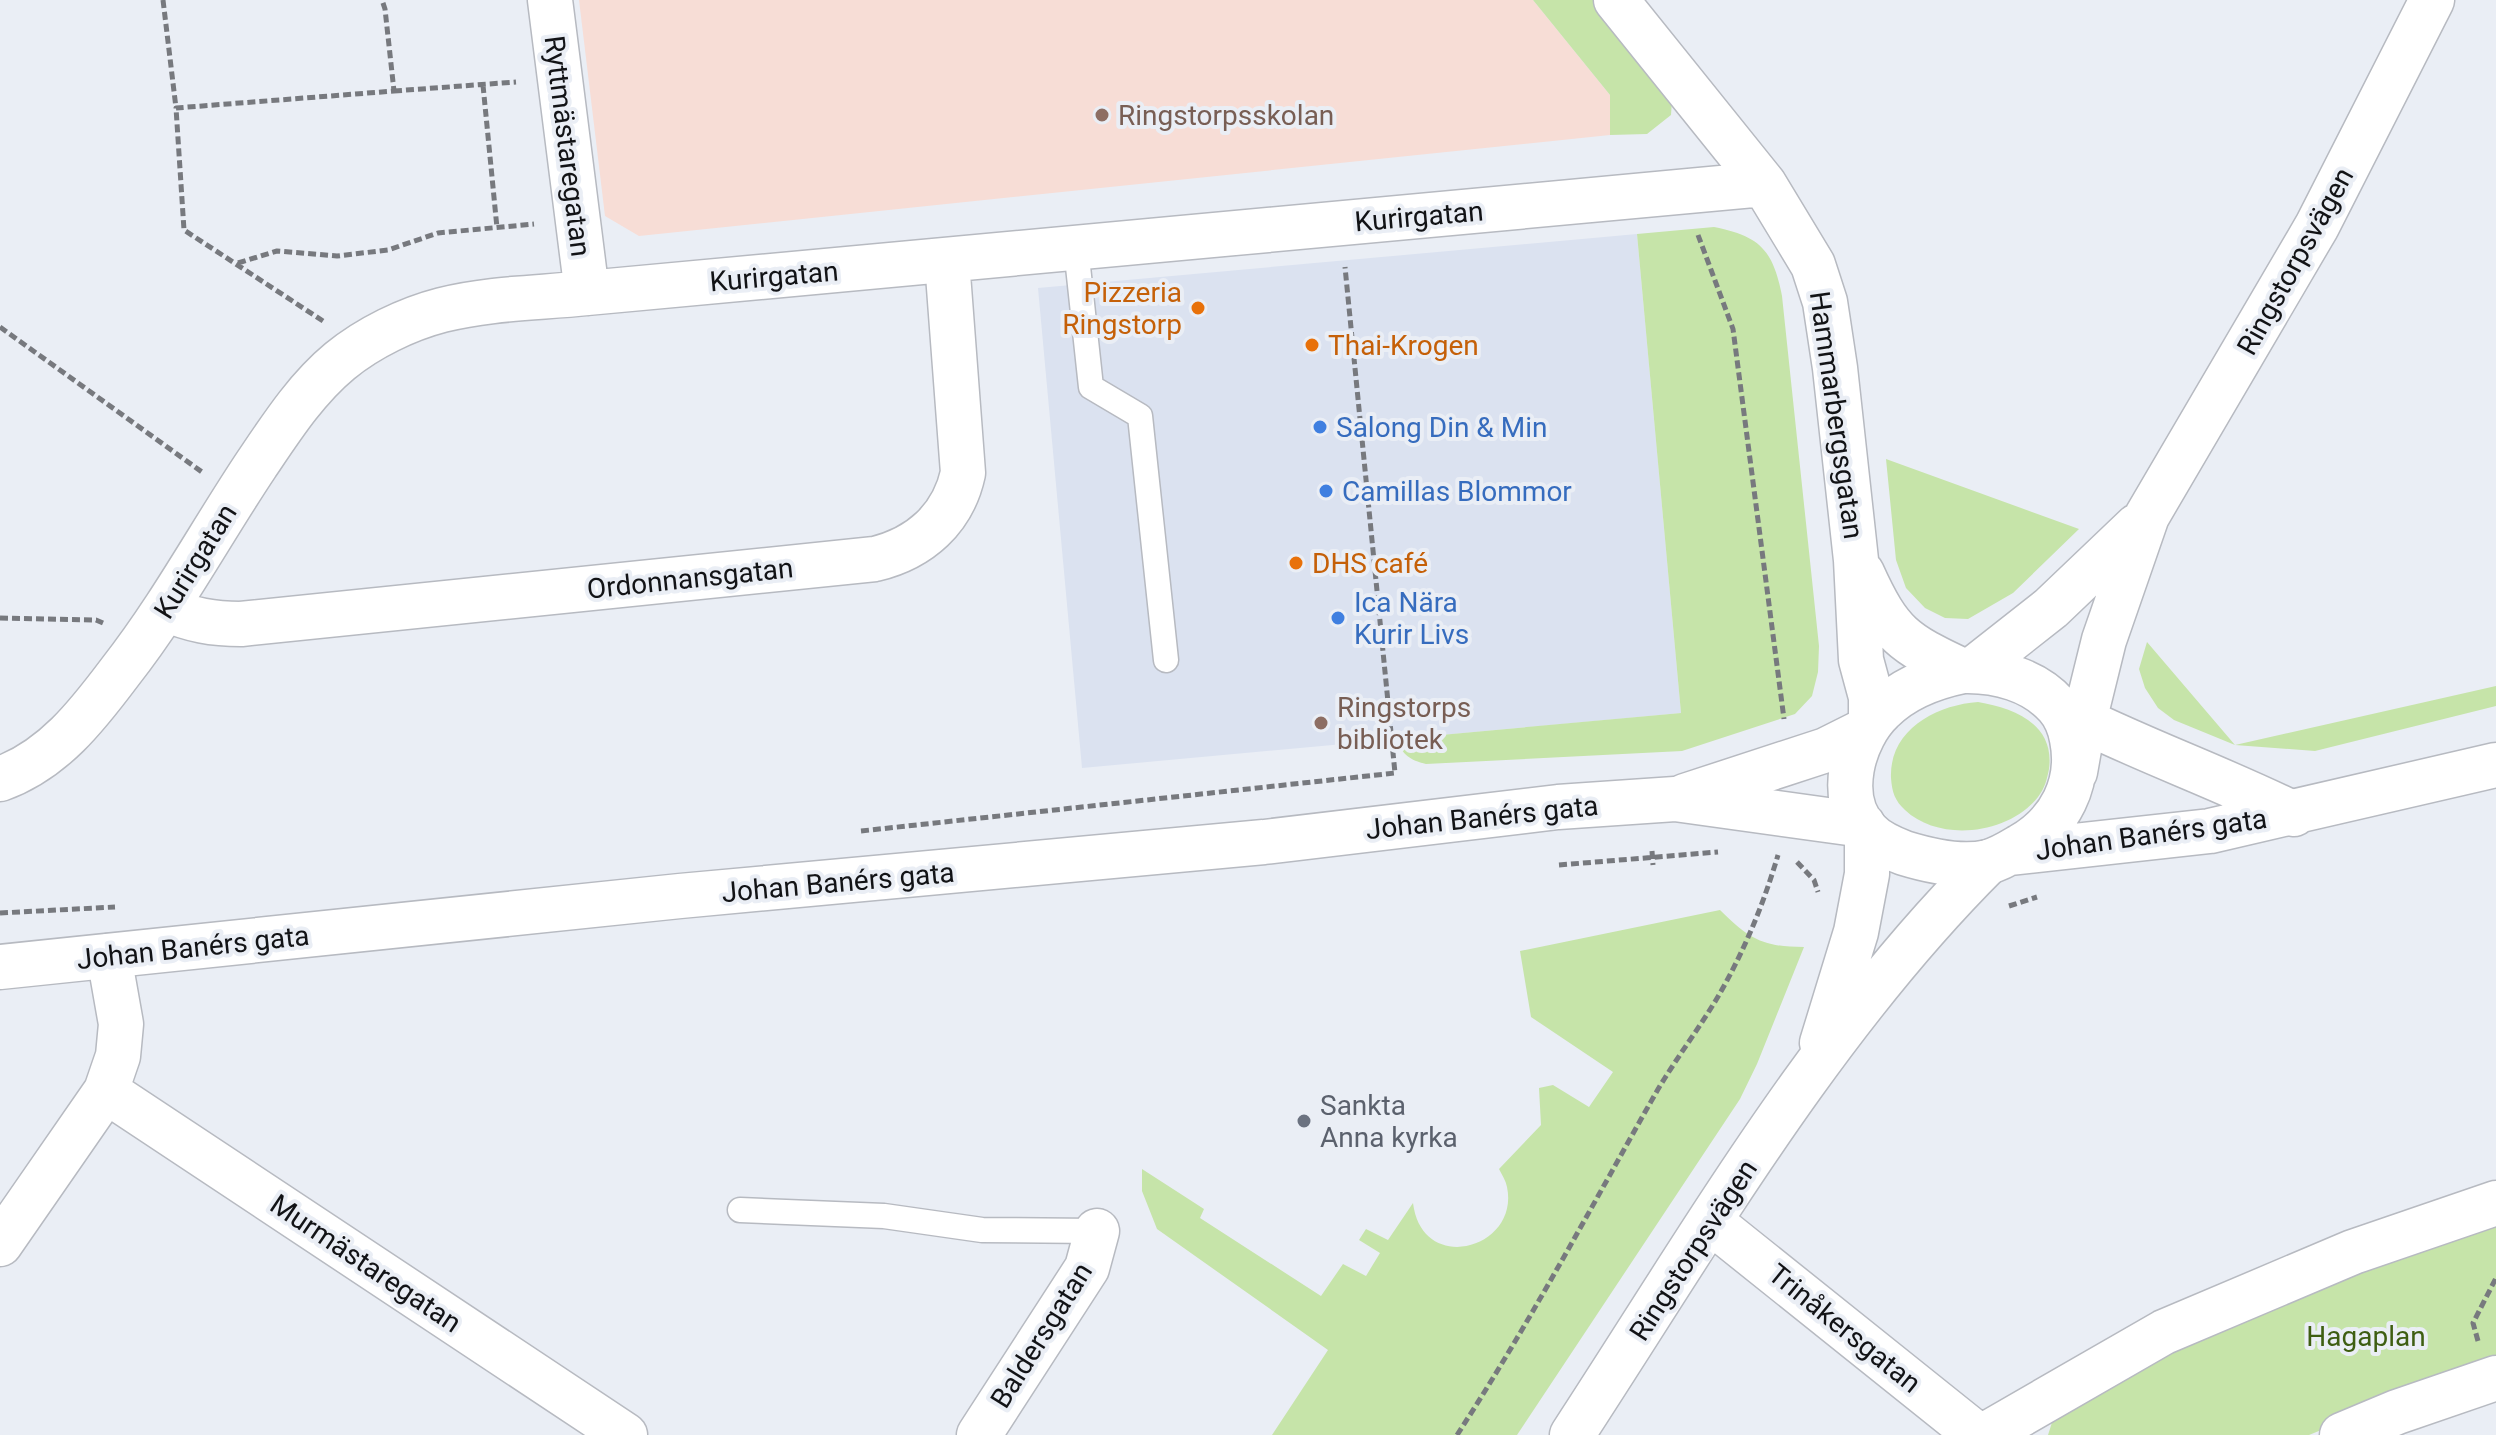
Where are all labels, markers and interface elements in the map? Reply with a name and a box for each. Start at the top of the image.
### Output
street label: Ryttmästaregatan [538,34,597,258]
place label: Ringstorpsskolan [1118,99,1334,132]
marker: Ringstorpsskolan [1093,106,1111,124]
street label: Ringstorpsvägen [2230,162,2360,361]
street label: Kurirgatan [1353,194,1485,239]
street label: Kurirgatan [708,254,840,299]
place label: Pizzeria Ringstorp [1062,276,1182,341]
street label: Hammarbergsgatan [1803,289,1870,541]
marker: Pizzeria Ringstorp [1189,299,1207,317]
place label: Thai-Krogen [1328,329,1479,362]
marker: Thai-Krogen [1303,336,1321,354]
place label: Salong Din & Min [1336,411,1547,444]
marker: Salong Din & Min [1311,418,1329,436]
place label: Camillas Blommor [1342,475,1572,508]
marker: Camillas Blommor [1317,482,1335,500]
street label: Kurirgatan [147,498,244,625]
place label: DHS café [1312,547,1428,580]
street label: Ordonnansgatan [585,551,795,606]
marker: DHS café [1287,554,1305,572]
place label: Ica Nära Kurir Livs [1354,586,1469,651]
marker: Ica Nära Kurir Livs [1329,609,1347,627]
place label: Ringstorps bibliotek [1337,691,1471,756]
marker: Ringstorps bibliotek [1312,714,1330,732]
street label: Johan Banérs gata [1364,789,1600,846]
street label: Johan Banérs gata [2033,802,2269,867]
street label: Johan Banérs gata [720,856,956,909]
street label: Johan Banérs gata [75,919,311,976]
place label: Sankta Anna kyrka [1320,1089,1458,1154]
marker: Sankta Anna kyrka [1295,1112,1313,1130]
street label: Ringstorpsvägen [1623,1154,1764,1347]
street label: Murmästaregatan [264,1187,467,1339]
street label: Baldersgatan [984,1257,1099,1414]
street label: Trinåkersgatan [1762,1257,1927,1400]
park label: Hagaplan [2306,1320,2426,1353]

